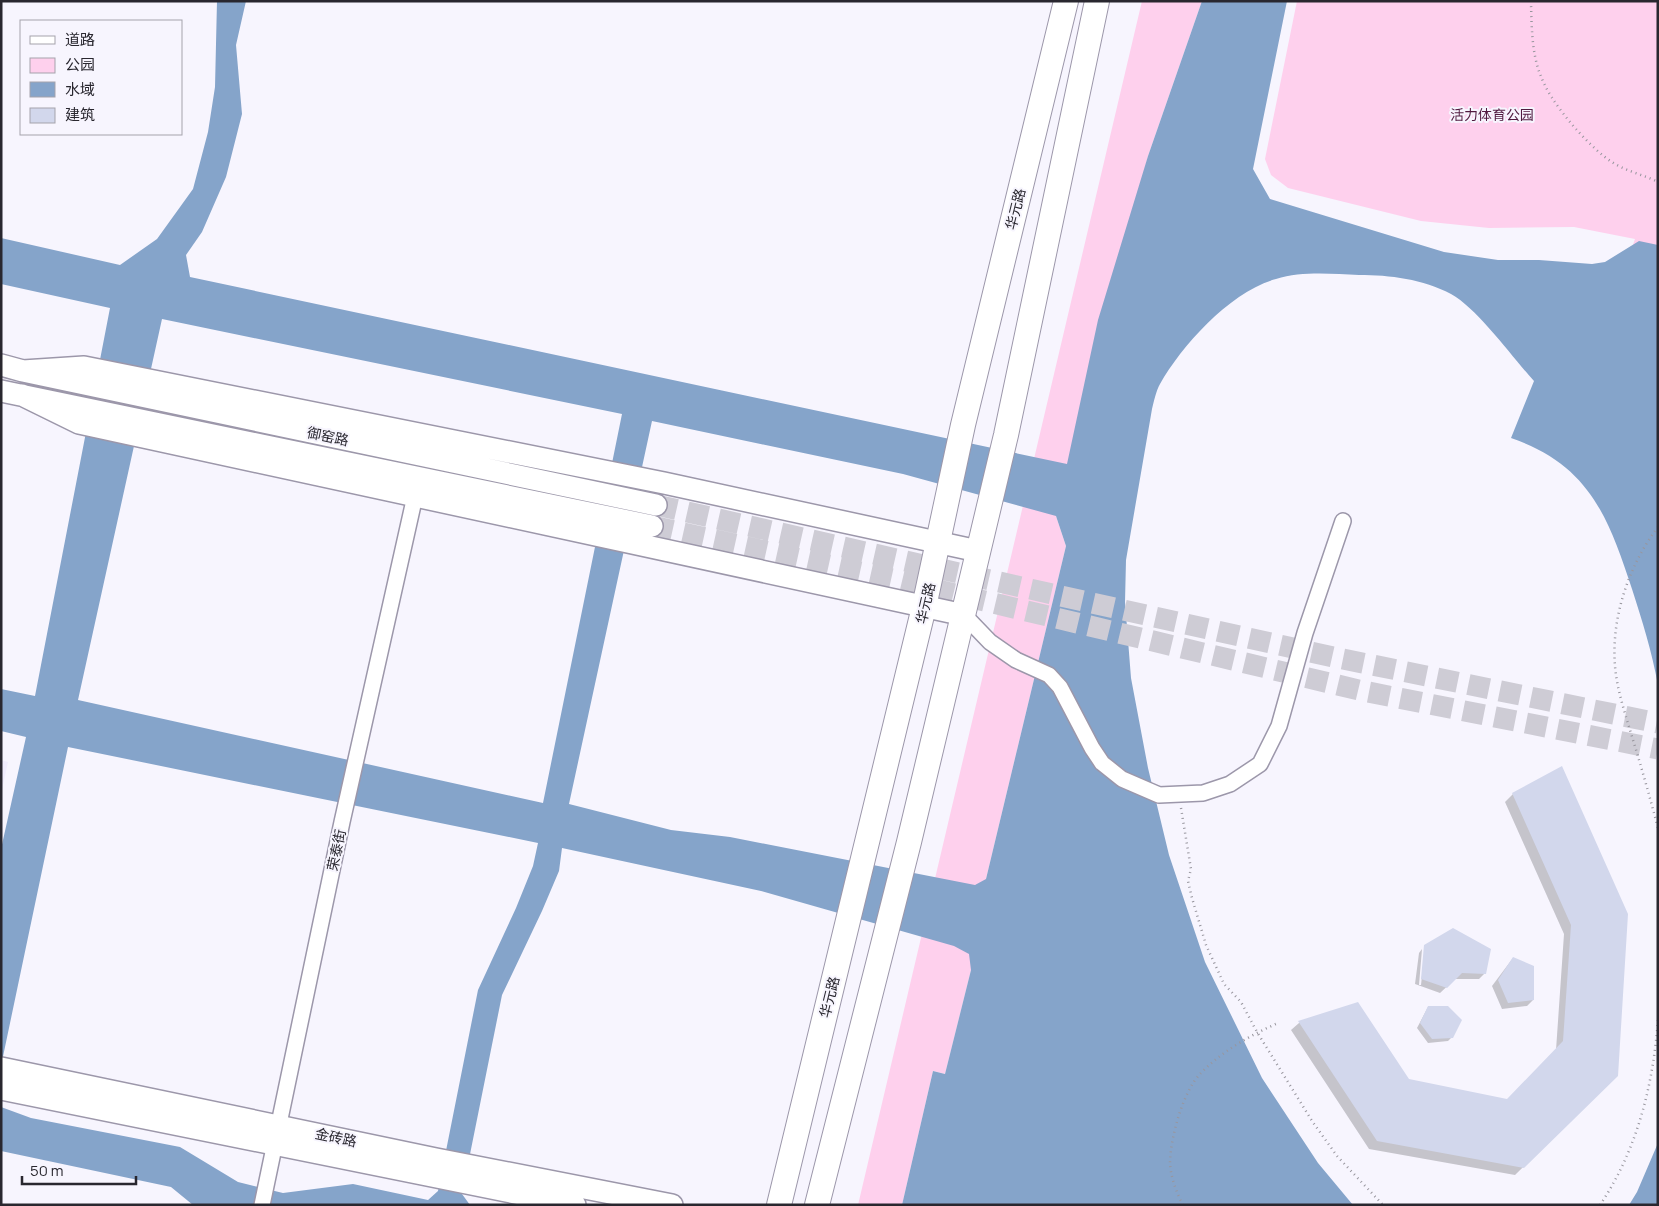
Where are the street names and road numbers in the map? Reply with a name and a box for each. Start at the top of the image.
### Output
street label: 华元路 [1001,186,1029,232]
street label: 御窑路 [305,422,351,450]
street label: 华元路 [911,580,939,626]
street label: 荣泰街 [322,827,350,873]
street label: 华元路 [815,974,843,1020]
street label: 金砖路 [313,1123,359,1151]

